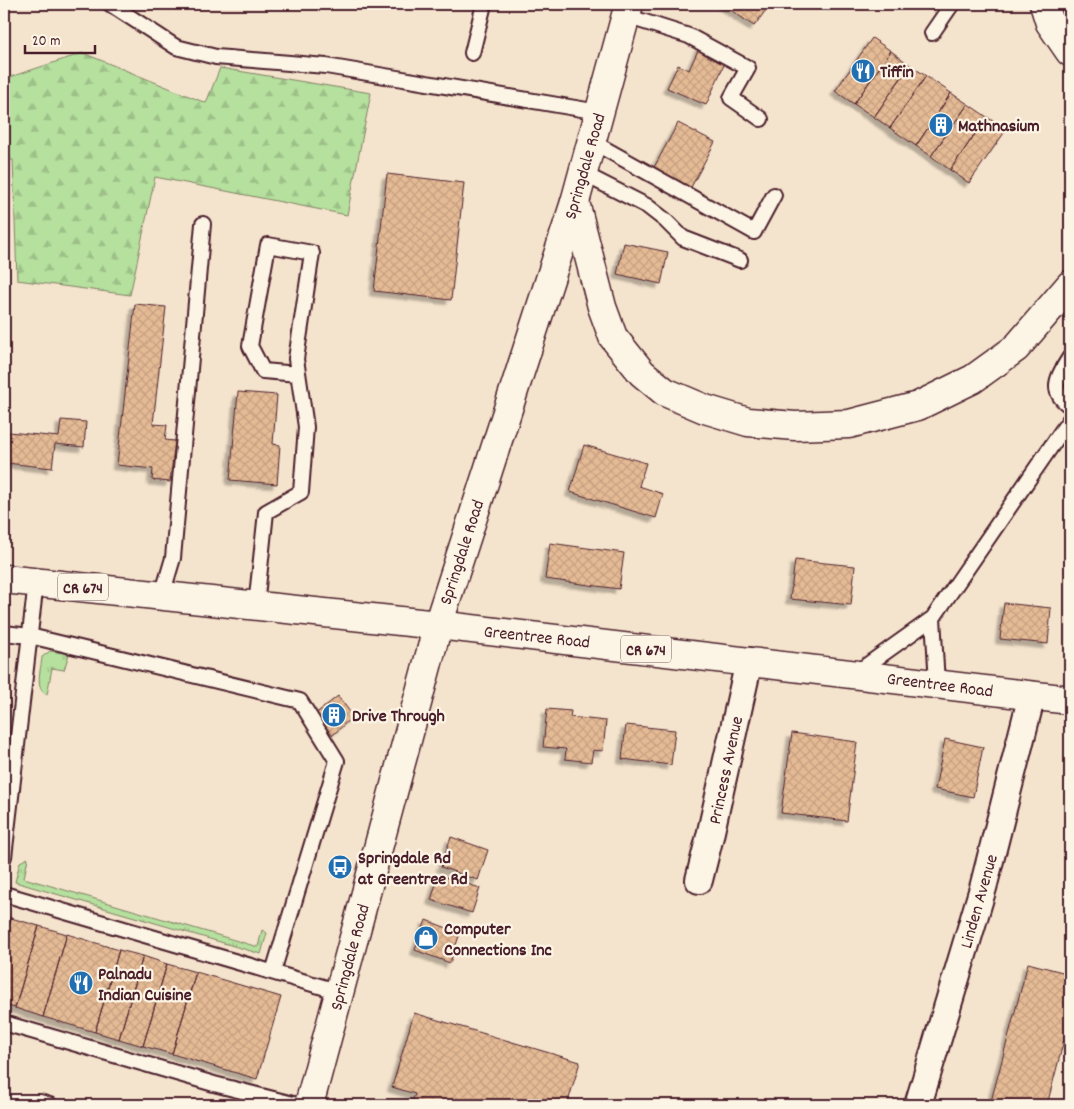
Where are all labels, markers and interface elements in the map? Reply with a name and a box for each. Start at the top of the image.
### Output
scale bar [25,22,95,54]
text: 20 m [32,31,60,53]
restaurant icon: Tiffin [850,58,876,84]
place label: Tiffin [880,61,914,86]
street label: Springdale Road [559,111,613,223]
building icon: Mathnasium [928,112,954,138]
place label: Mathnasium [958,115,1040,140]
street label: Springdale Road [435,497,492,609]
road number: CR 674 [58,574,108,600]
street label: Greentree Road [482,620,591,657]
road number: CR 674 [621,636,671,662]
street label: Greentree Road [885,668,994,705]
building icon: Drive Through [321,702,347,728]
place label: Drive Through [352,705,445,730]
street label: Princess Avenue [704,714,751,827]
place label: Springdale Rd at Greentree Rd [358,847,468,893]
street label: Linden Avenue [955,852,1006,952]
bus stop icon: Springdale Rd at Greentree Rd [327,854,353,880]
street label: Springdale Road [325,902,378,1014]
place label: Computer Connections Inc [444,918,552,964]
shop icon: Computer Connections Inc [413,925,439,951]
place label: Palnadu Indian Cuisine [98,963,192,1009]
restaurant icon: Palnadu Indian Cuisine [68,970,94,996]

